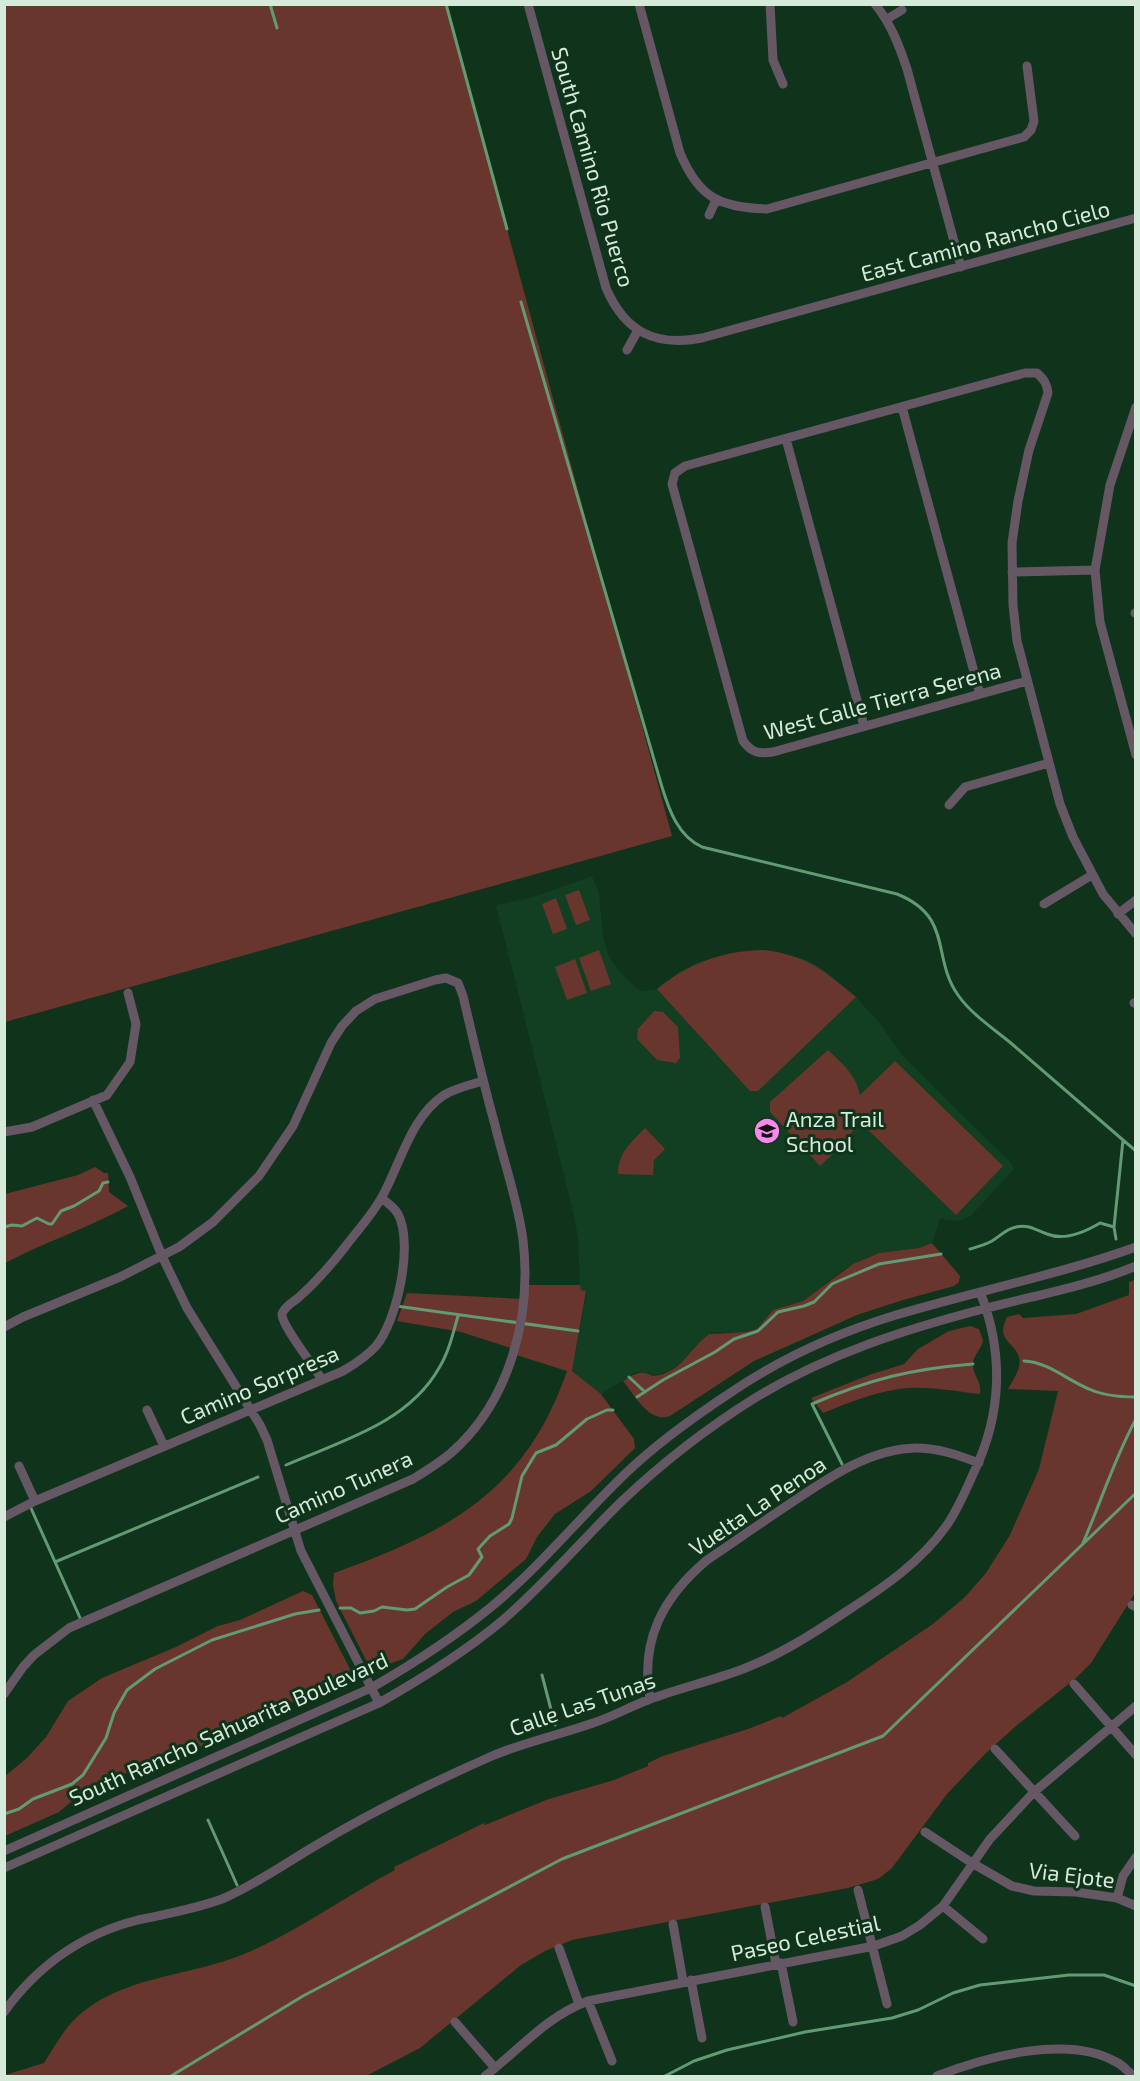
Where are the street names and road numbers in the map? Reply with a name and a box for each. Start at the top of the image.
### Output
street label: South Camino Rio Puerco [547,44,641,290]
street label: East Camino Rancho Cielo [858,194,1112,286]
street label: West Calle Tierra Serena [760,656,1004,744]
street label: Camino Sorpresa [176,1339,342,1429]
street label: Camino Tunera [270,1444,416,1528]
street label: Vuelta La Penoa [684,1450,830,1560]
street label: South Rancho Sahuarita Boulevard [65,1646,391,1810]
street label: Calle Las Tunas [506,1666,658,1740]
street label: Via Ejote [1027,1856,1116,1893]
street label: Paseo Celestial [728,1908,882,1965]

